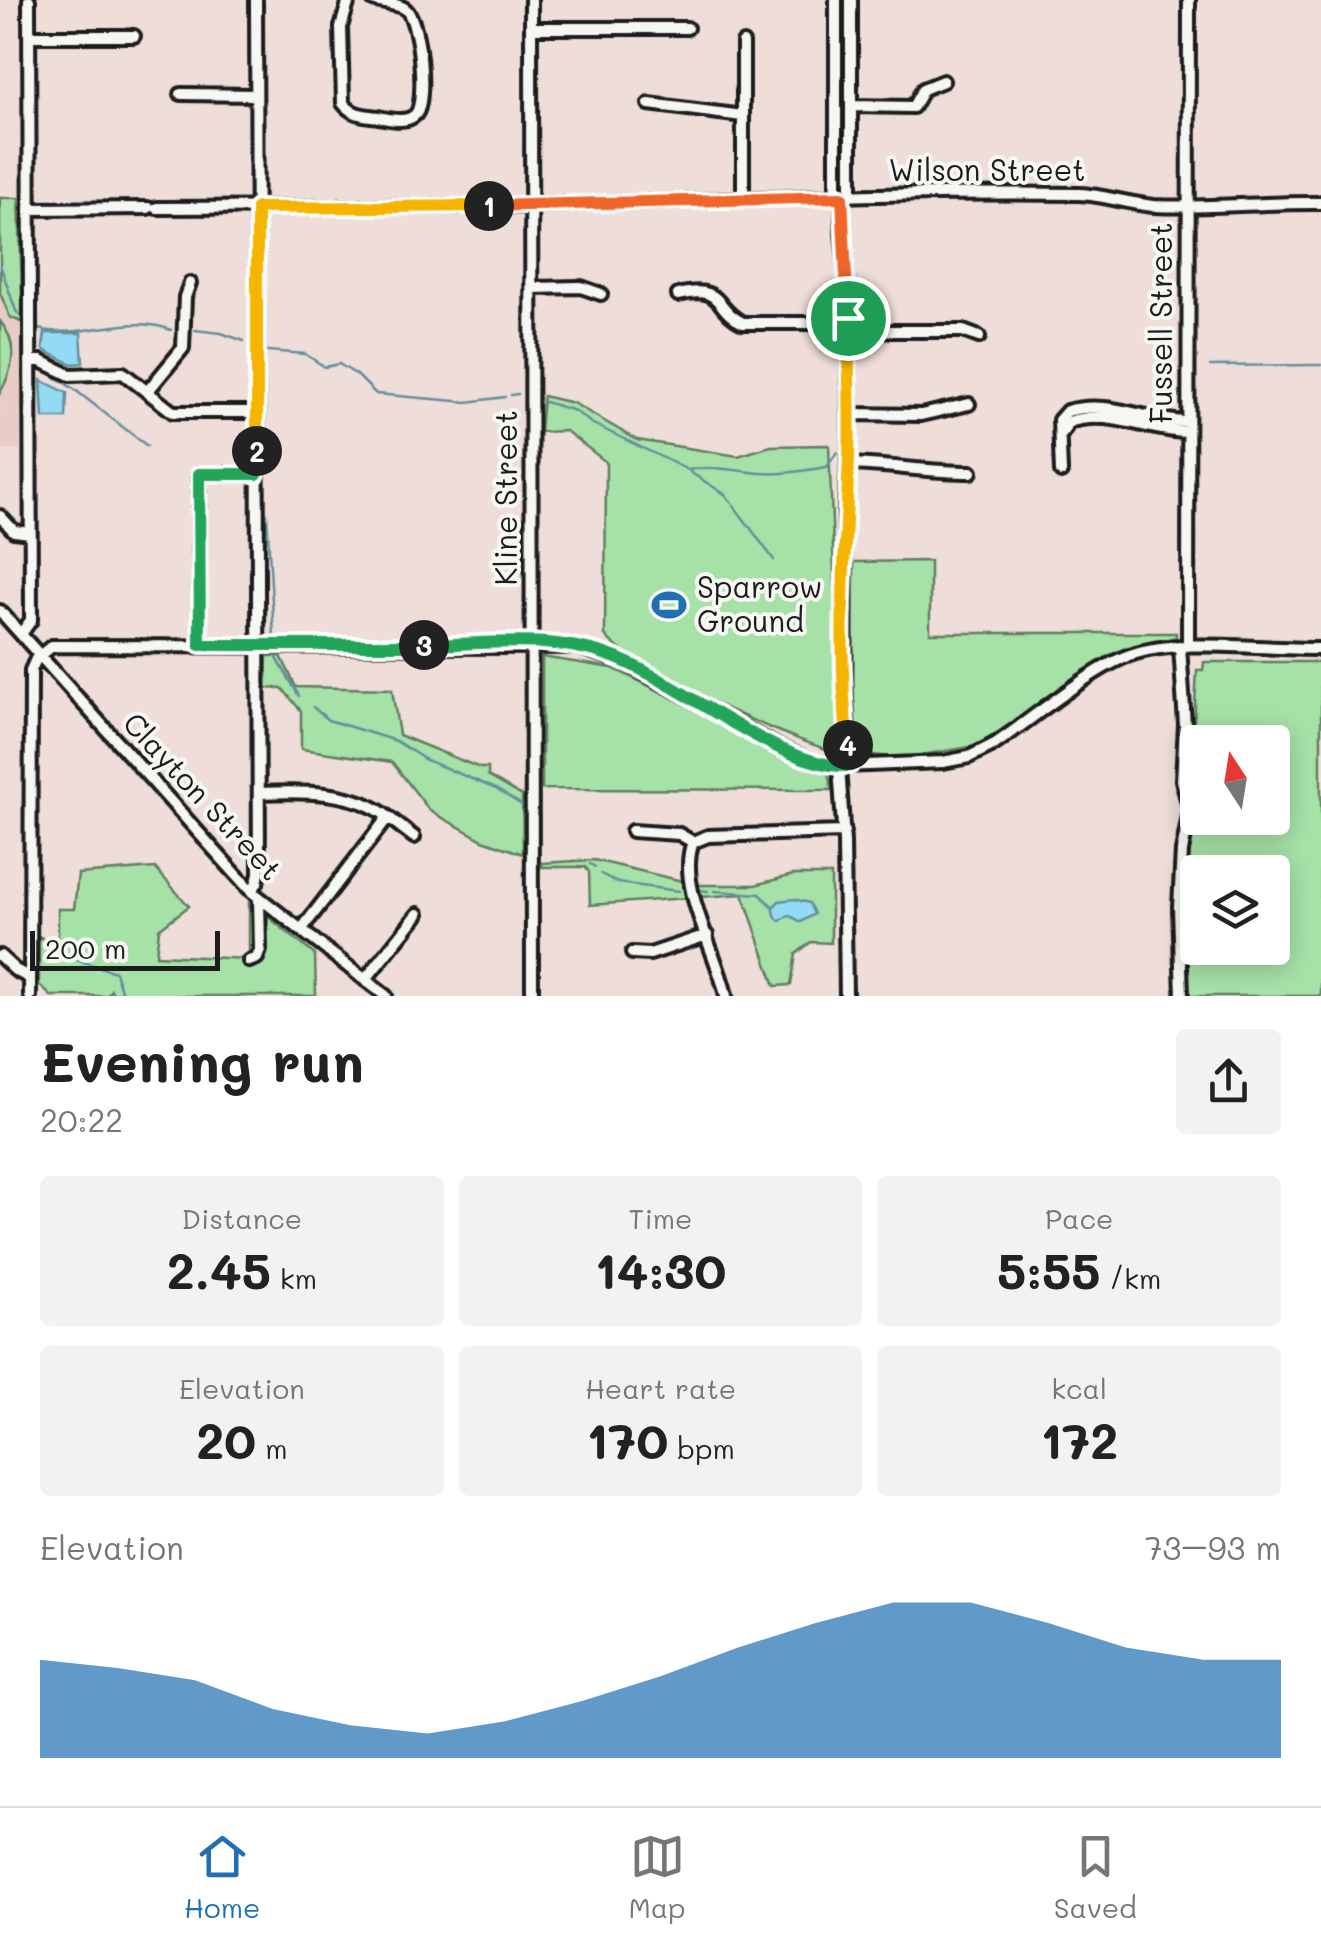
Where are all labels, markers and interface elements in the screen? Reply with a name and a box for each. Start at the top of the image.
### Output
street label: Wilson Street [888,149,1086,189]
pin: 1 [464,181,514,231]
text: 1 [483,188,495,224]
street label: Fussell Street [1140,222,1180,424]
pin [806,276,891,361]
icon: arrive [821,291,876,346]
street label: Kline Street [485,410,525,586]
pin: 2 [232,426,282,476]
text: 2 [249,433,265,469]
place label: Sparrow Ground [697,566,822,640]
sports icon: Sparrow Ground [650,586,688,624]
pin: 3 [399,620,449,670]
text: 3 [416,627,432,663]
street label: Clayton Street [115,703,292,888]
pin: 4 [823,720,873,770]
north arrow [1180,725,1290,835]
map controls [1180,725,1290,965]
text: 4 [839,727,857,763]
button: layers [1180,855,1290,965]
scale bar [30,926,220,970]
text: 200 m [45,930,126,966]
text: Evening run [40,1024,364,1096]
button: share [1176,1029,1281,1134]
text: 20:22 [40,1098,123,1140]
text: Distance [182,1200,302,1236]
text: Time [629,1200,692,1236]
text: Pace [1045,1200,1113,1236]
text: 2.45 [167,1236,271,1302]
text: 14:30 [595,1236,726,1302]
text: 5:55 [997,1236,1100,1302]
text: km [271,1260,317,1296]
text: /km [1100,1260,1161,1296]
text: Elevation [179,1370,305,1406]
text: Heart rate [585,1370,736,1406]
text: kcal [1051,1370,1107,1406]
text: 20 [196,1406,256,1472]
text: 170 [586,1406,668,1472]
text: 172 [1040,1406,1118,1472]
text: m [256,1430,288,1466]
text: bpm [668,1430,735,1466]
text: Elevation [40,1526,184,1568]
text: 73–93 m [1145,1526,1281,1568]
tab: Home [184,1829,260,1925]
tab: Map [629,1829,686,1925]
tab: Saved [1054,1829,1137,1925]

